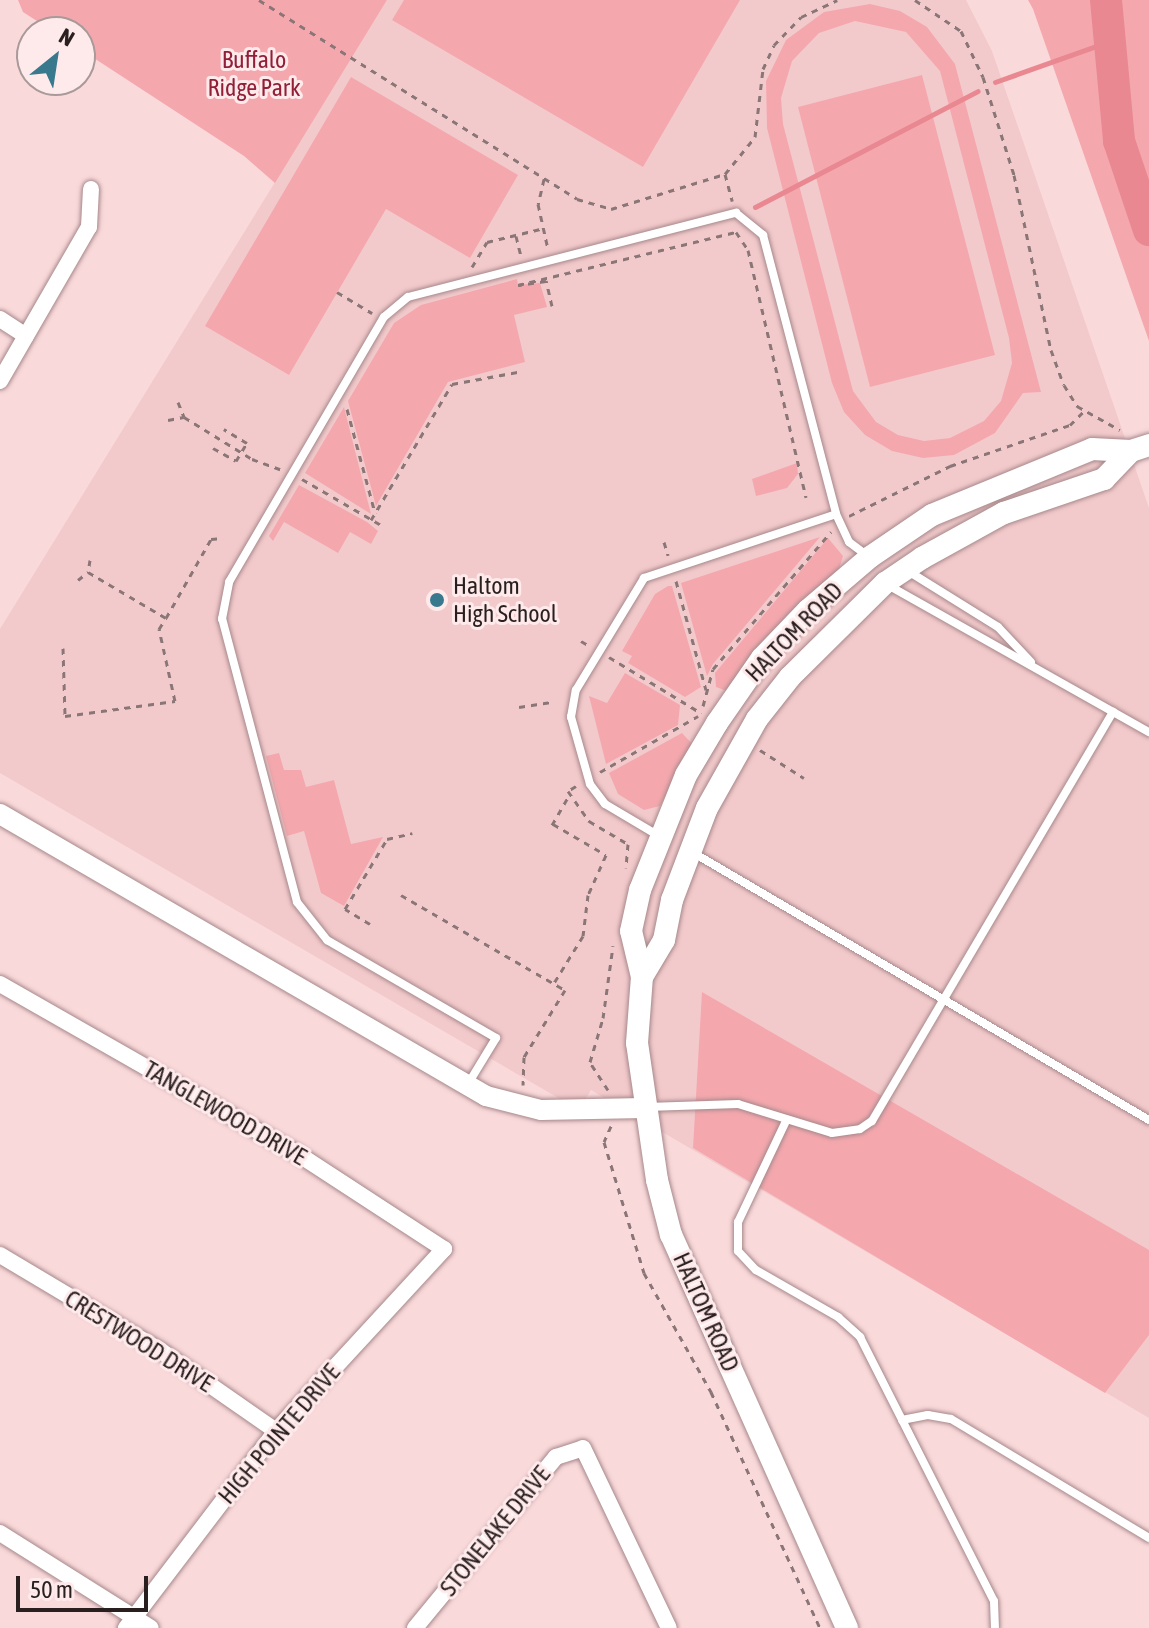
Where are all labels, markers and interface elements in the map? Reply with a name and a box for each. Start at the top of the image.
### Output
north arrow [16,16,96,96]
text: N [55,22,79,51]
park label: Buffalo Ridge Park [208,46,300,102]
place label: Haltom High School [453,572,557,628]
street label: HALTOM ROAD [739,576,849,688]
marker: Haltom High School [428,591,446,609]
street label: TANGLEWOOD DRIVE [138,1055,312,1171]
street label: HALTOM ROAD [667,1248,745,1376]
street label: CRESTWOOD DRIVE [60,1284,218,1398]
street label: HIGH POINTE DRIVE [212,1358,346,1510]
street label: STONELAKE DRIVE [434,1460,556,1602]
scale bar [20,1560,152,1610]
text: 50 m [30,1576,73,1603]

